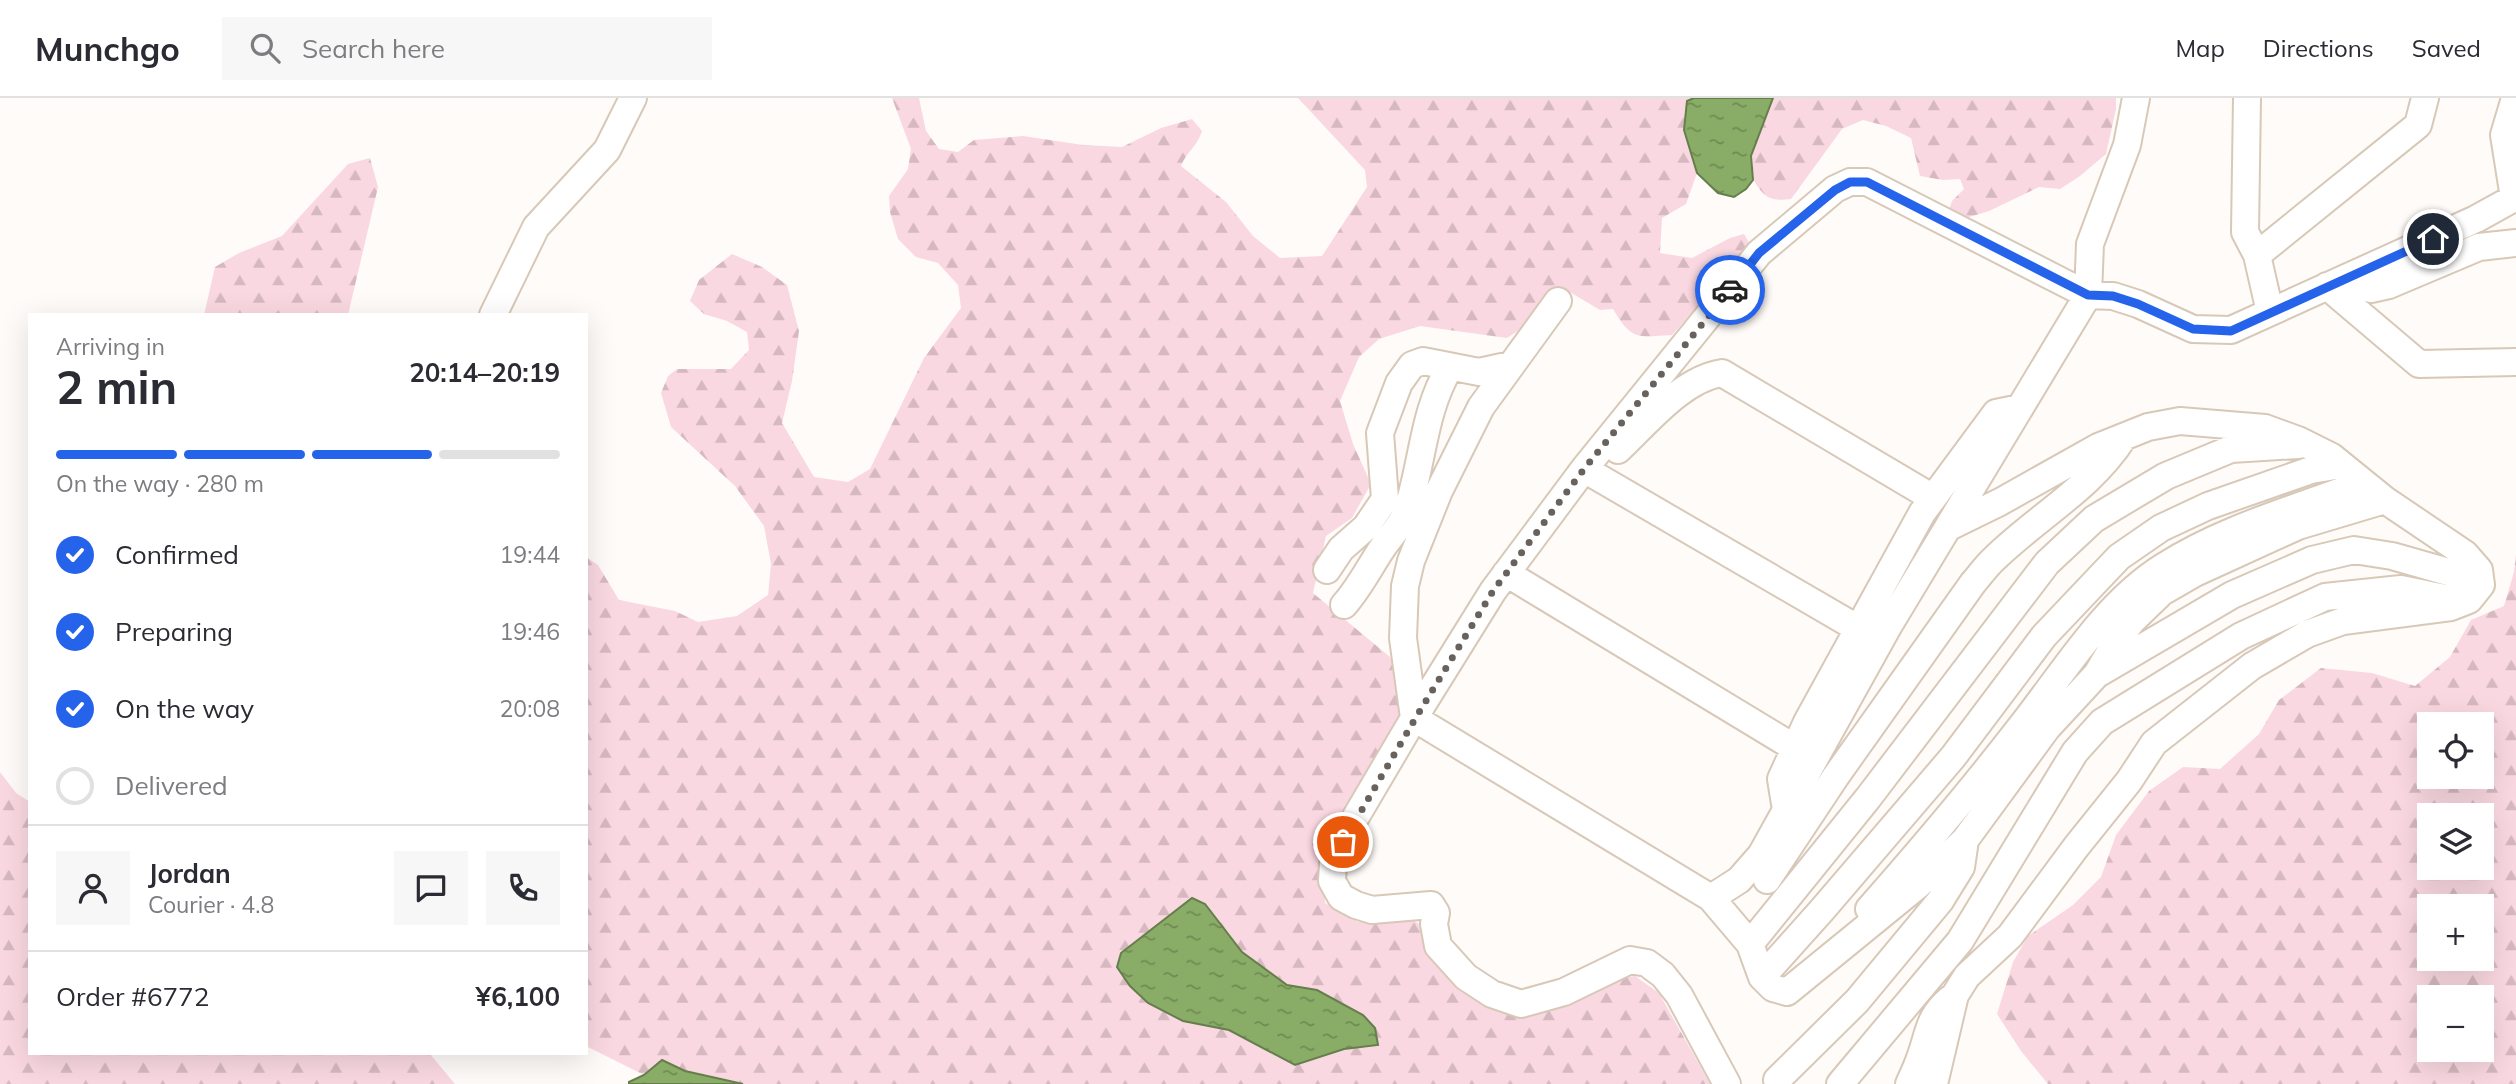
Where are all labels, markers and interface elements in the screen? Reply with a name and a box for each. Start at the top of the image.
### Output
search box [222,17,712,80]
text: Munchgo [35,28,180,69]
icon: search [246,29,284,67]
text: Search here [302,32,445,65]
text: Map [2175,33,2225,63]
text: Directions [2263,33,2374,63]
text: Saved [2412,33,2481,63]
pin [2403,209,2463,269]
icon: home [2414,220,2452,258]
courier [1695,255,1765,325]
icon: car [1711,271,1749,309]
text: Arriving in [56,332,165,361]
text: 20:14–20:19 [409,356,560,389]
text: 2 min [56,358,177,416]
text: On the way · 280 m [56,469,264,498]
icon: check [56,536,94,574]
text: Confirmed [115,538,239,571]
text: 19:44 [500,540,560,569]
icon: check [56,613,94,651]
text: Preparing [115,615,233,648]
text: 19:46 [500,617,560,646]
icon: check [56,690,94,728]
text: On the way [115,692,254,725]
text: 20:08 [500,694,560,723]
map controls [2417,712,2494,1062]
button: locate [2417,712,2494,789]
text: Delivered [115,769,228,802]
button: layers [2417,803,2494,880]
pin [1313,812,1373,872]
icon: bag [1324,823,1362,861]
button: person [56,851,130,925]
button: chat [394,851,468,925]
button: phone [486,851,560,925]
text: Jordan [148,857,231,890]
text: Courier · 4.8 [148,890,274,919]
button: + [2417,894,2494,971]
text: Order #6772 [56,980,209,1013]
text: ¥6,100 [476,980,560,1013]
button: − [2417,985,2494,1062]

